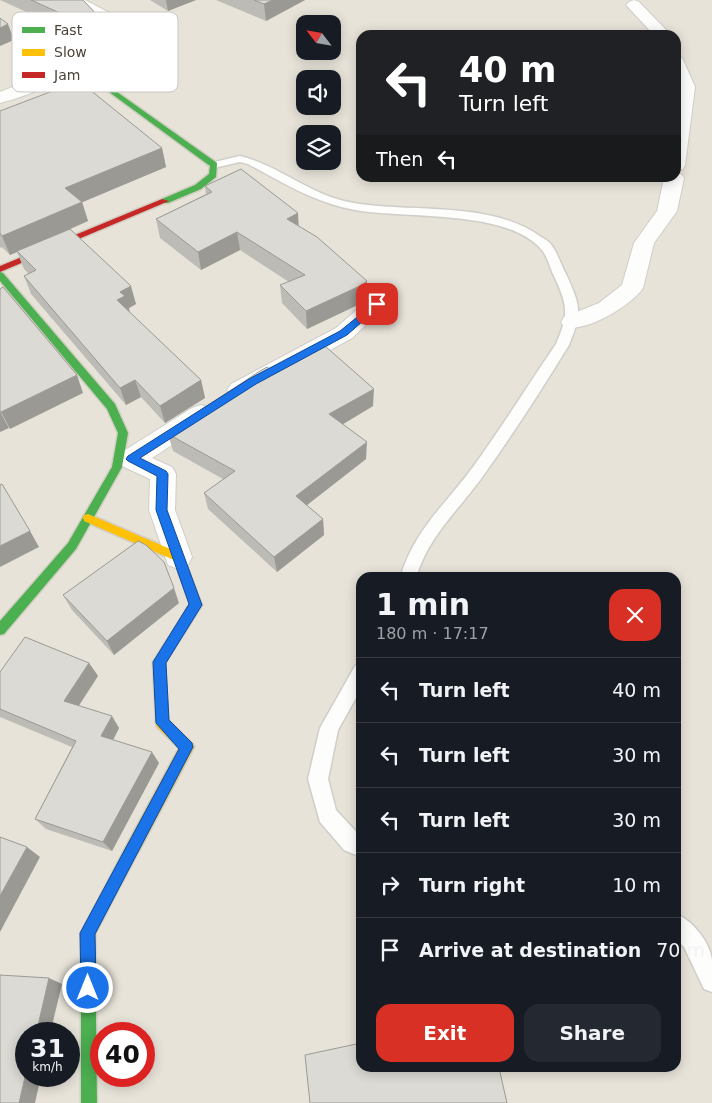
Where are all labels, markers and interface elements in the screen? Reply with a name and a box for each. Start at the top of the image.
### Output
legend [12,12,178,92]
north arrow [296,15,341,60]
map controls [296,15,341,170]
text: Fast [54,22,83,38]
text: Slow [54,44,87,60]
icon: left [376,50,441,115]
text: 40 m [459,50,556,90]
text: Jam [53,67,80,83]
button: sound [296,70,341,115]
text: Turn left [459,91,548,116]
button: layers [296,125,341,170]
icon: left [433,145,461,173]
text: Then [376,148,423,170]
pin [356,283,398,325]
icon: arrive [363,290,391,318]
text: 1 min [376,587,470,622]
button: close [609,589,661,641]
text: 180 m · 17:17 [376,624,489,643]
icon: left [376,676,404,704]
text: Turn left [419,679,510,701]
text: 40 m [612,679,661,701]
icon: left [376,741,404,769]
text: Turn left [419,744,510,766]
text: 30 m [612,744,661,766]
icon: left [376,806,404,834]
text: Turn left [419,809,510,831]
text: 30 m [612,809,661,831]
icon: right [376,871,404,899]
text: Turn right [419,874,525,896]
text: 10 m [612,874,661,896]
icon: arrive [376,936,404,964]
text: Arrive at destination [419,939,641,961]
text: 70 m [656,939,705,961]
position arrow [61,961,113,1013]
button: Exit [376,1004,514,1062]
button: Share [524,1004,661,1062]
speed limit sign: 40 [90,1022,155,1087]
text: 31 [30,1034,65,1063]
text: km/h [32,1060,63,1074]

